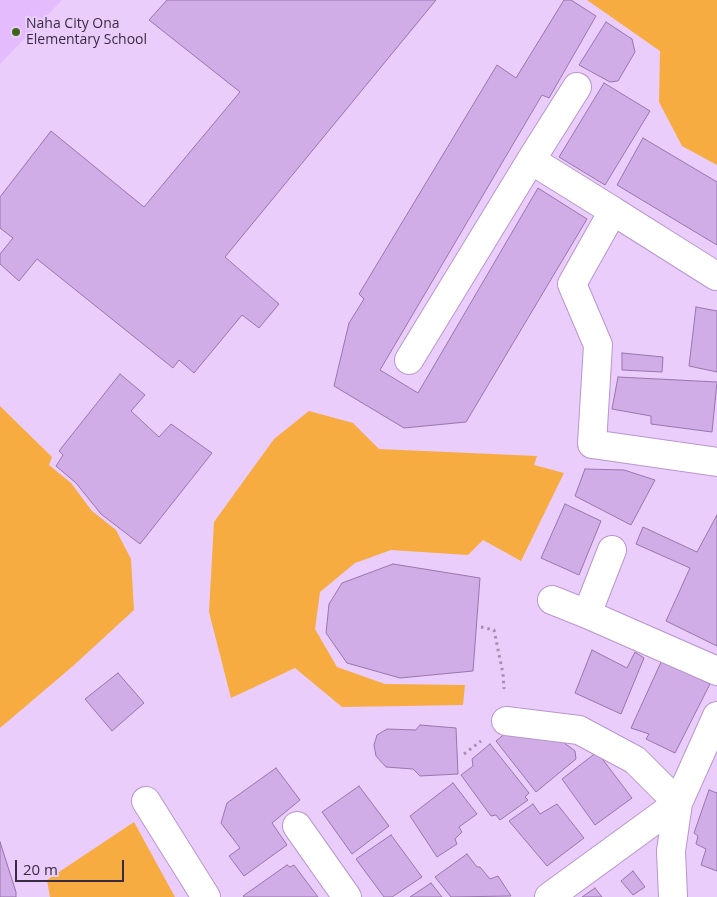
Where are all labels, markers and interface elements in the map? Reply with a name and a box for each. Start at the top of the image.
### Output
place label: Naha City Ona Elementary School [26,16,147,48]
marker: Naha City Ona Elementary School [10,26,22,38]
scale bar [18,850,126,882]
text: 20 m [23,859,58,879]

